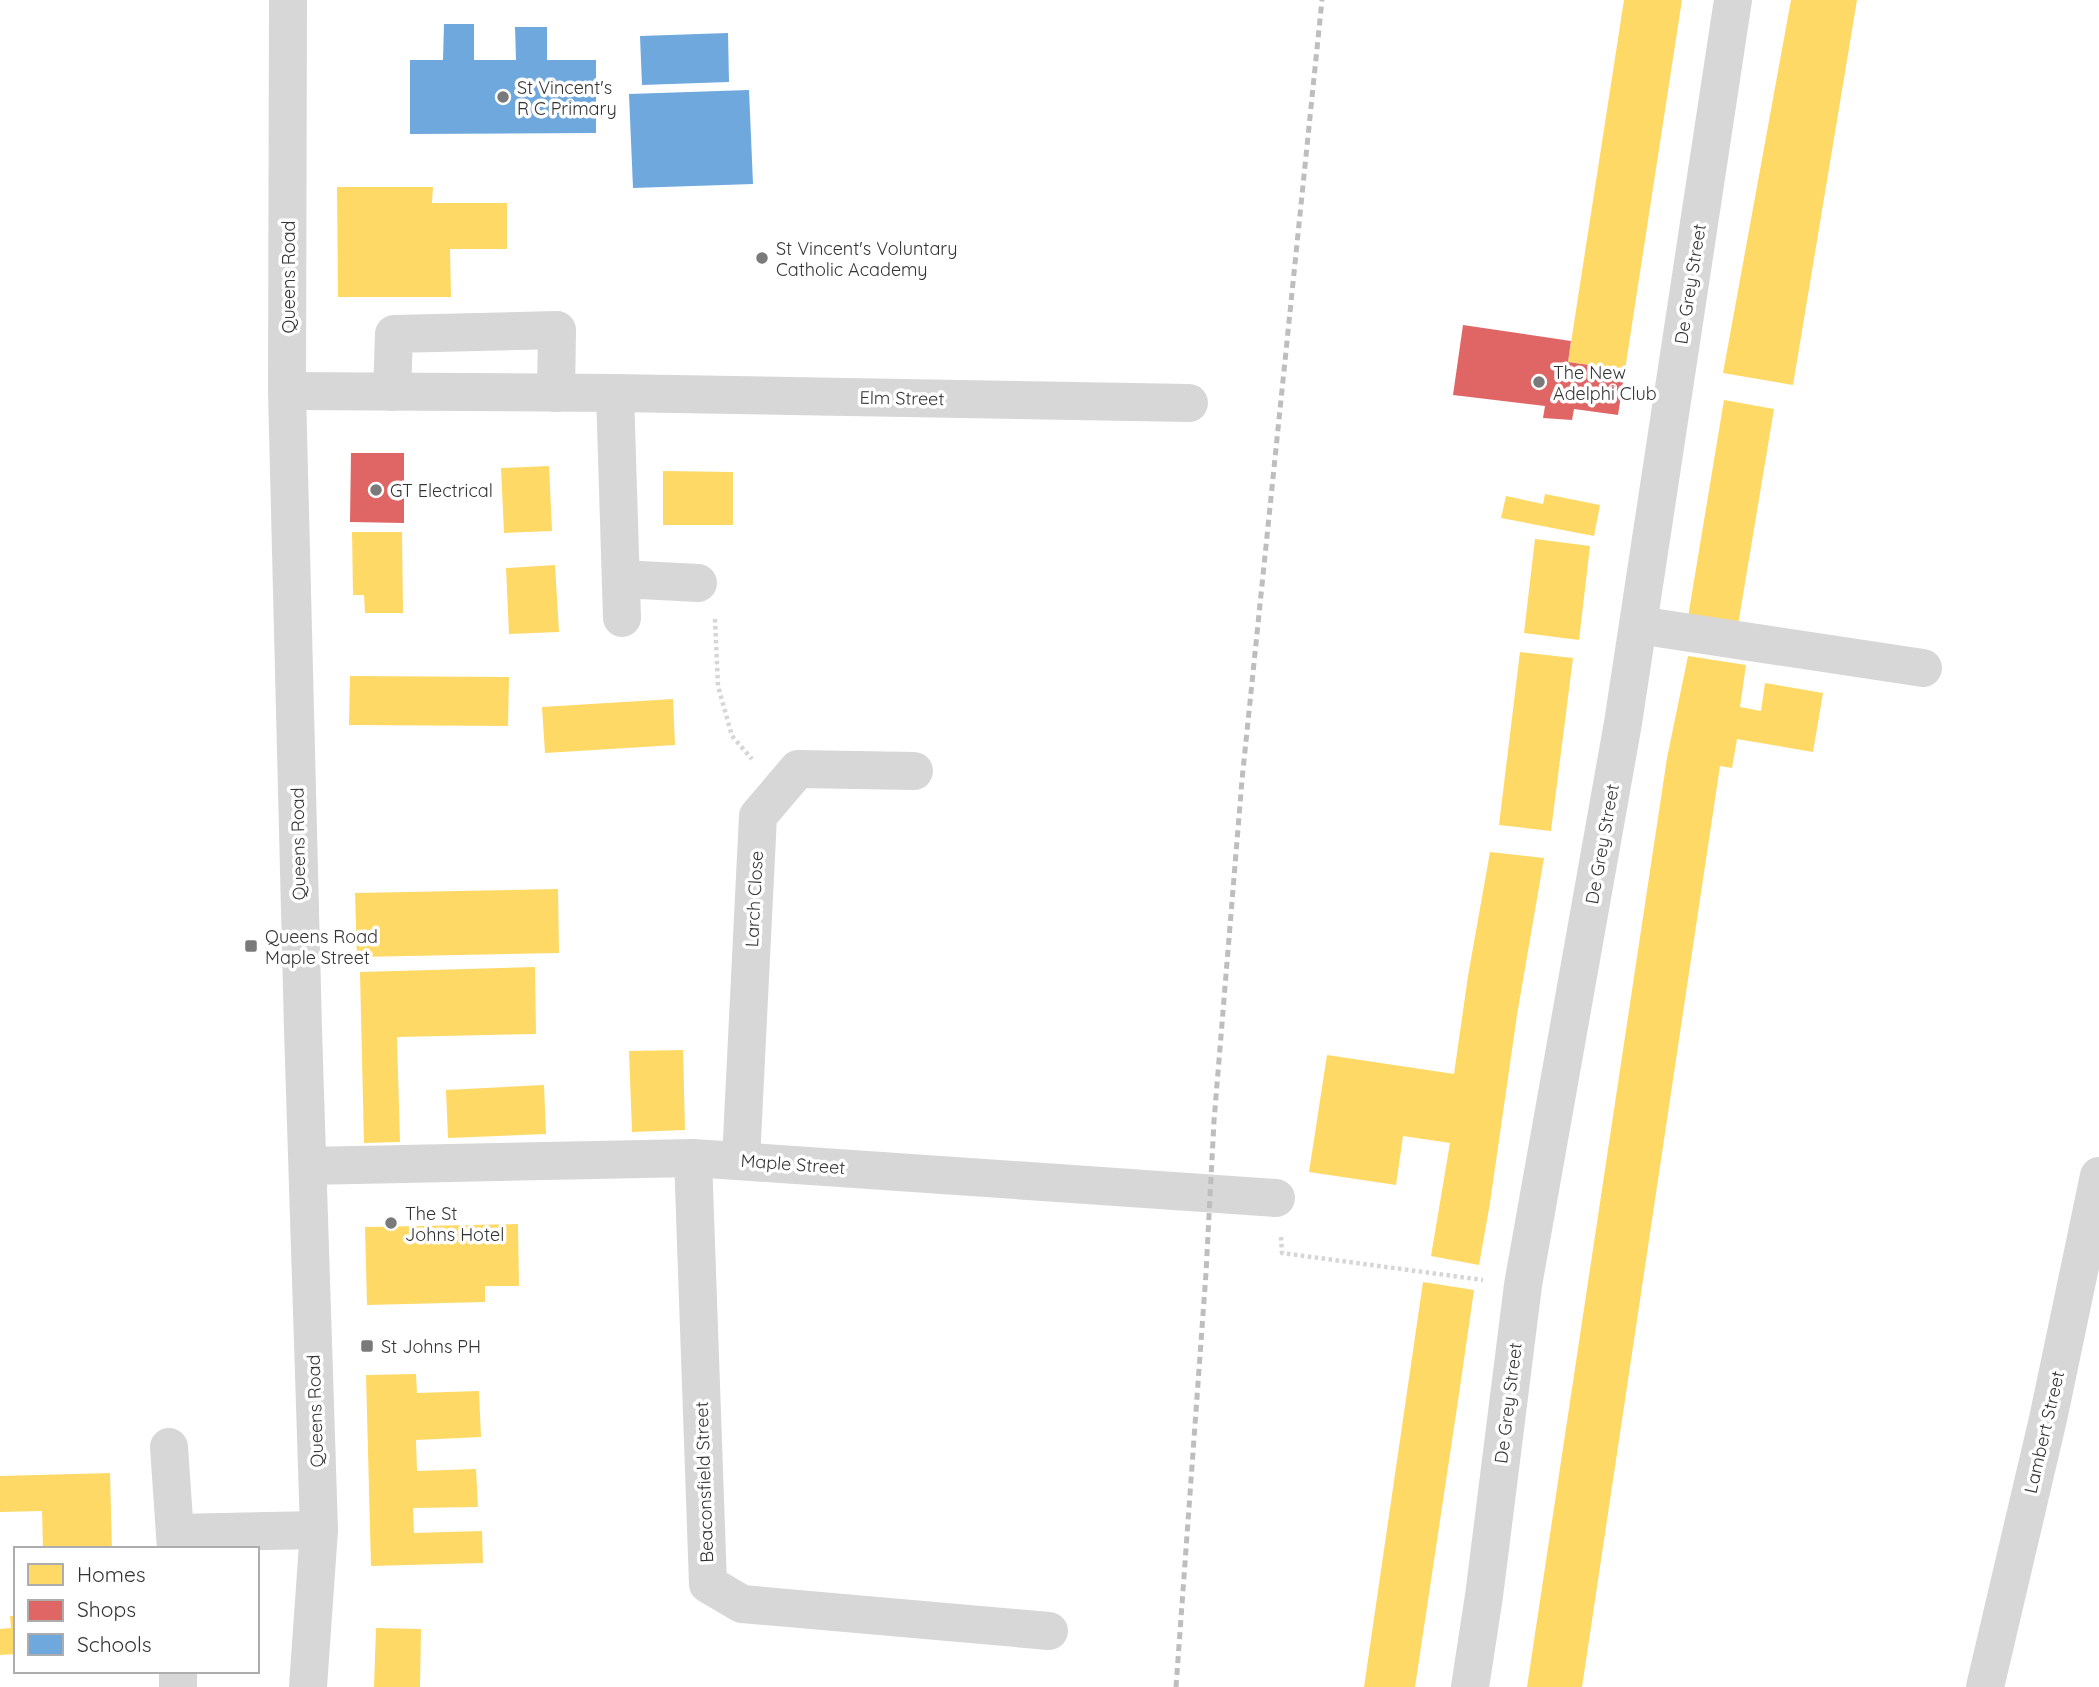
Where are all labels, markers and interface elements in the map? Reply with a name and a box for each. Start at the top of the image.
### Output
place label: St Vincent's R C Primary [517,76,617,120]
marker: St Vincent's R C Primary [495,89,511,105]
street label: Queens Road [277,221,300,333]
street label: De Grey Street [1669,222,1711,346]
place label: St Vincent's Voluntary Catholic Academy [776,237,957,281]
marker: St Vincent's Voluntary Catholic Academy [754,250,770,266]
place label: The New Adelphi Club [1553,361,1657,405]
marker: The New Adelphi Club [1531,374,1547,390]
street label: Elm Street [859,386,945,410]
place label: GT Electrical [390,479,493,502]
marker: GT Electrical [368,482,384,498]
street label: De Grey Street [1580,782,1624,906]
street label: Queens Road [286,787,310,901]
street label: Larch Close [740,850,768,948]
place label: Queens Road Maple Street [265,925,378,969]
marker: Queens Road Maple Street [243,938,259,954]
street label: Maple Street [740,1149,846,1179]
place label: The St Johns Hotel [405,1202,504,1246]
marker: The St Johns Hotel [383,1215,399,1231]
place label: St Johns PH [381,1335,481,1358]
marker: St Johns PH [359,1338,375,1354]
street label: De Grey Street [1489,1341,1527,1465]
street label: Queens Road [302,1354,328,1468]
street label: Lambert Street [2019,1368,2069,1496]
street label: Beaconsfield Street [690,1401,718,1563]
legend [14,1547,259,1673]
text: Homes [77,1561,146,1587]
text: Shops [77,1596,136,1622]
text: Schools [77,1631,152,1657]

